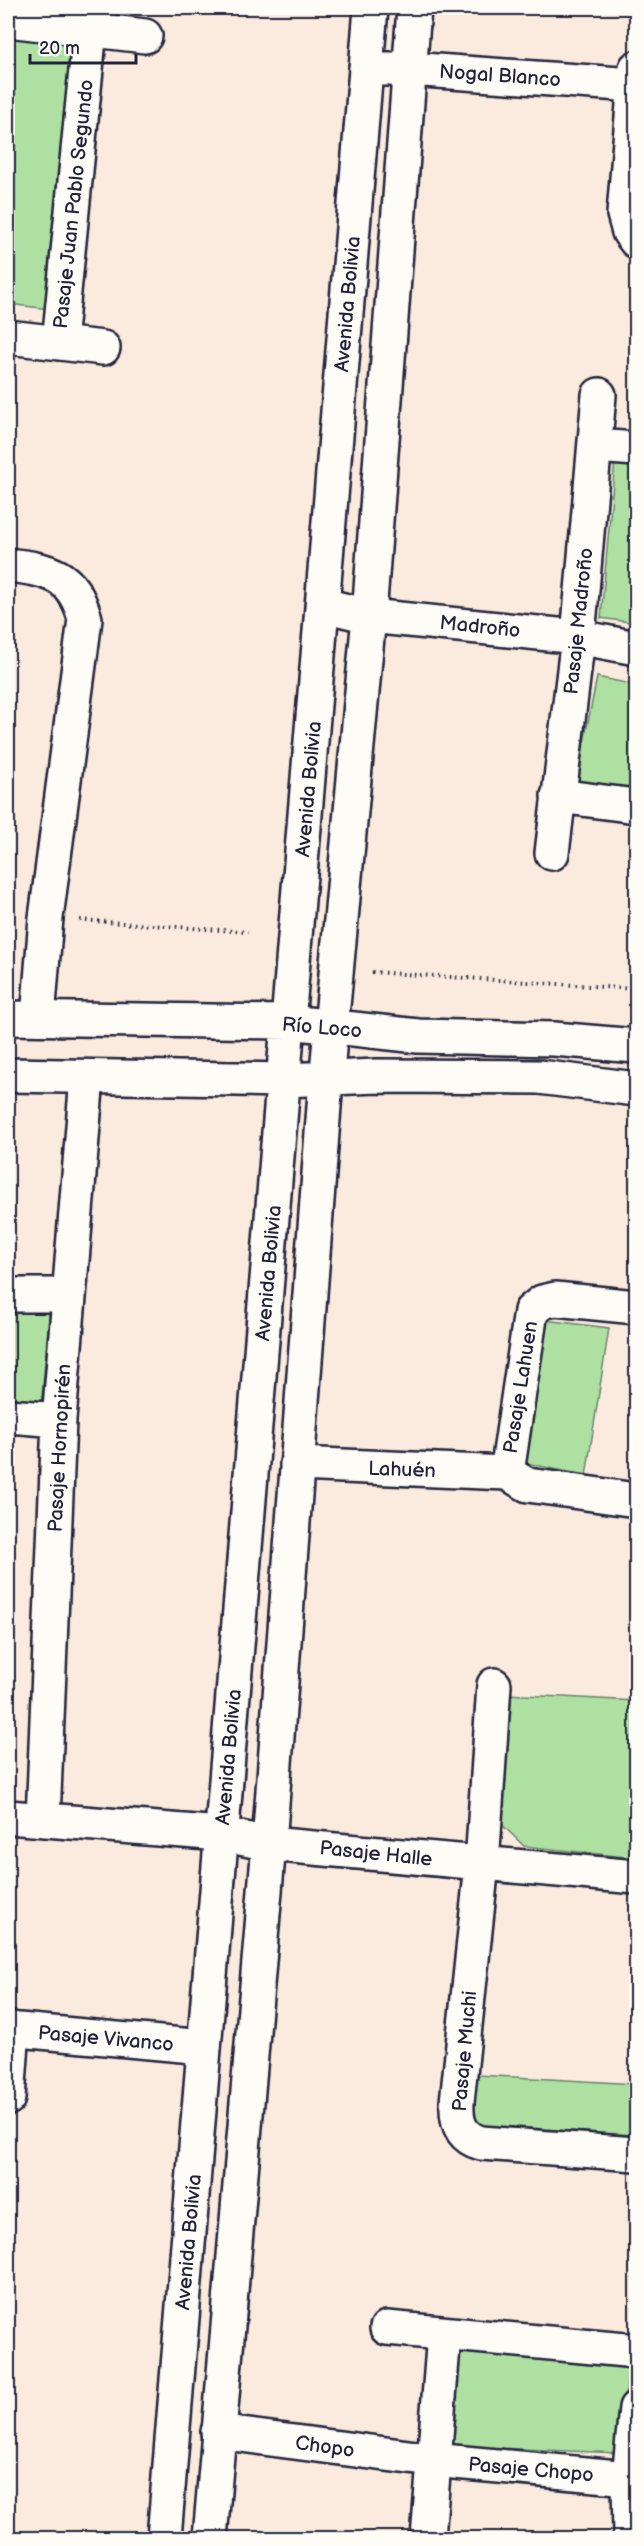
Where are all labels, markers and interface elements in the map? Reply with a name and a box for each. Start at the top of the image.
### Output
scale bar [30,27,136,65]
text: 20 m [39,38,80,59]
street label: Nogal Blanco [438,60,562,92]
street label: Pasaje Juan Pablo Segundo [49,78,99,330]
street label: Avenida Bolivia [330,235,366,373]
street label: Pasaje Madroño [559,547,599,696]
street label: Madroño [438,611,521,643]
street label: Avenida Bolivia [291,720,327,858]
street label: Río Loco [281,1013,363,1043]
street label: Avenida Bolivia [251,1204,287,1342]
street label: Pasaje Lahuen [499,1319,543,1455]
street label: Pasaje Hornopirén [44,1363,76,1533]
street label: Lahuén [368,1457,436,1483]
street label: Avenida Bolivia [211,1688,247,1826]
street label: Pasaje Halle [318,1836,433,1872]
street label: Pasaje Muchi [448,1990,482,2112]
street label: Pasaje Vivanco [37,2021,175,2057]
street label: Avenida Bolivia [171,2173,207,2311]
street label: Chopo [294,2431,356,2463]
street label: Pasaje Chopo [467,2453,595,2487]

